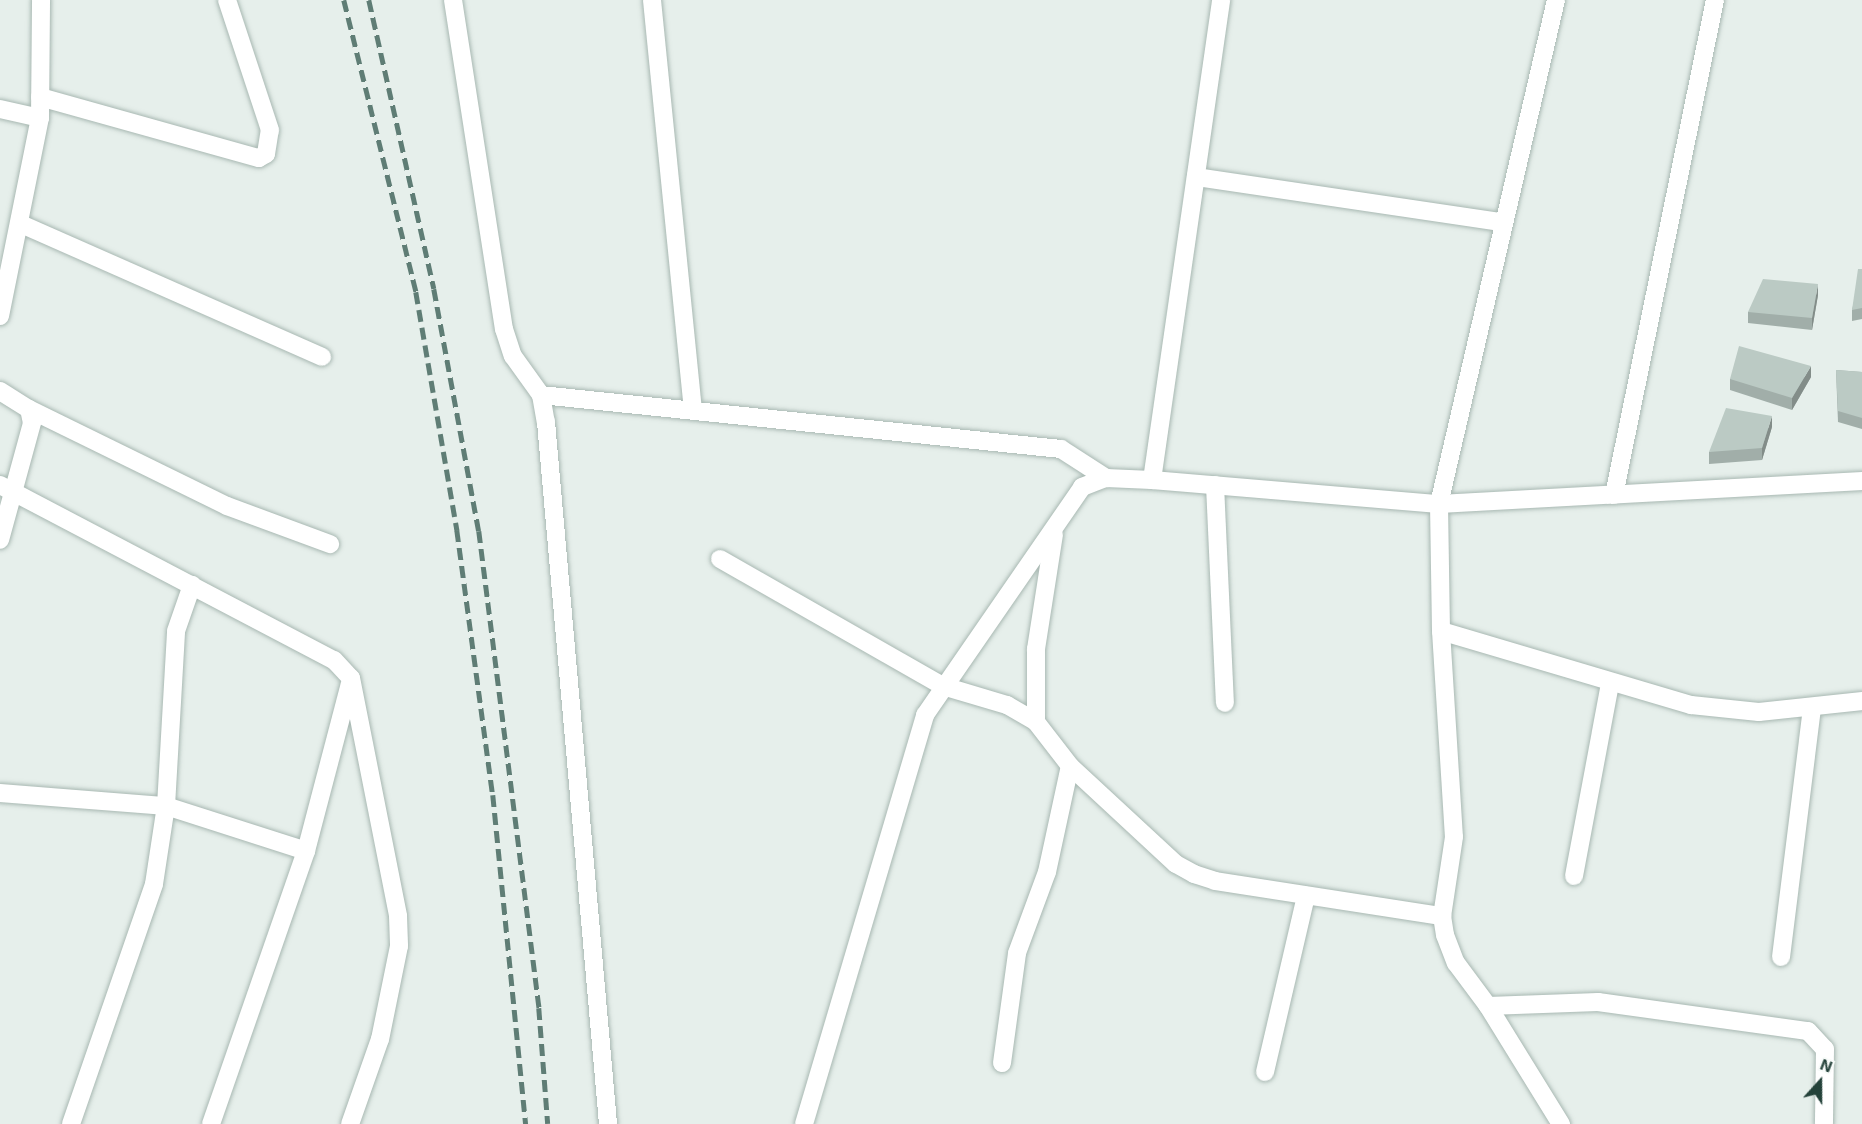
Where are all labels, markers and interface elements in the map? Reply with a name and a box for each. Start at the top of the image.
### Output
north arrow [1790,1052,1850,1112]
text: N [1818,1054,1835,1076]

